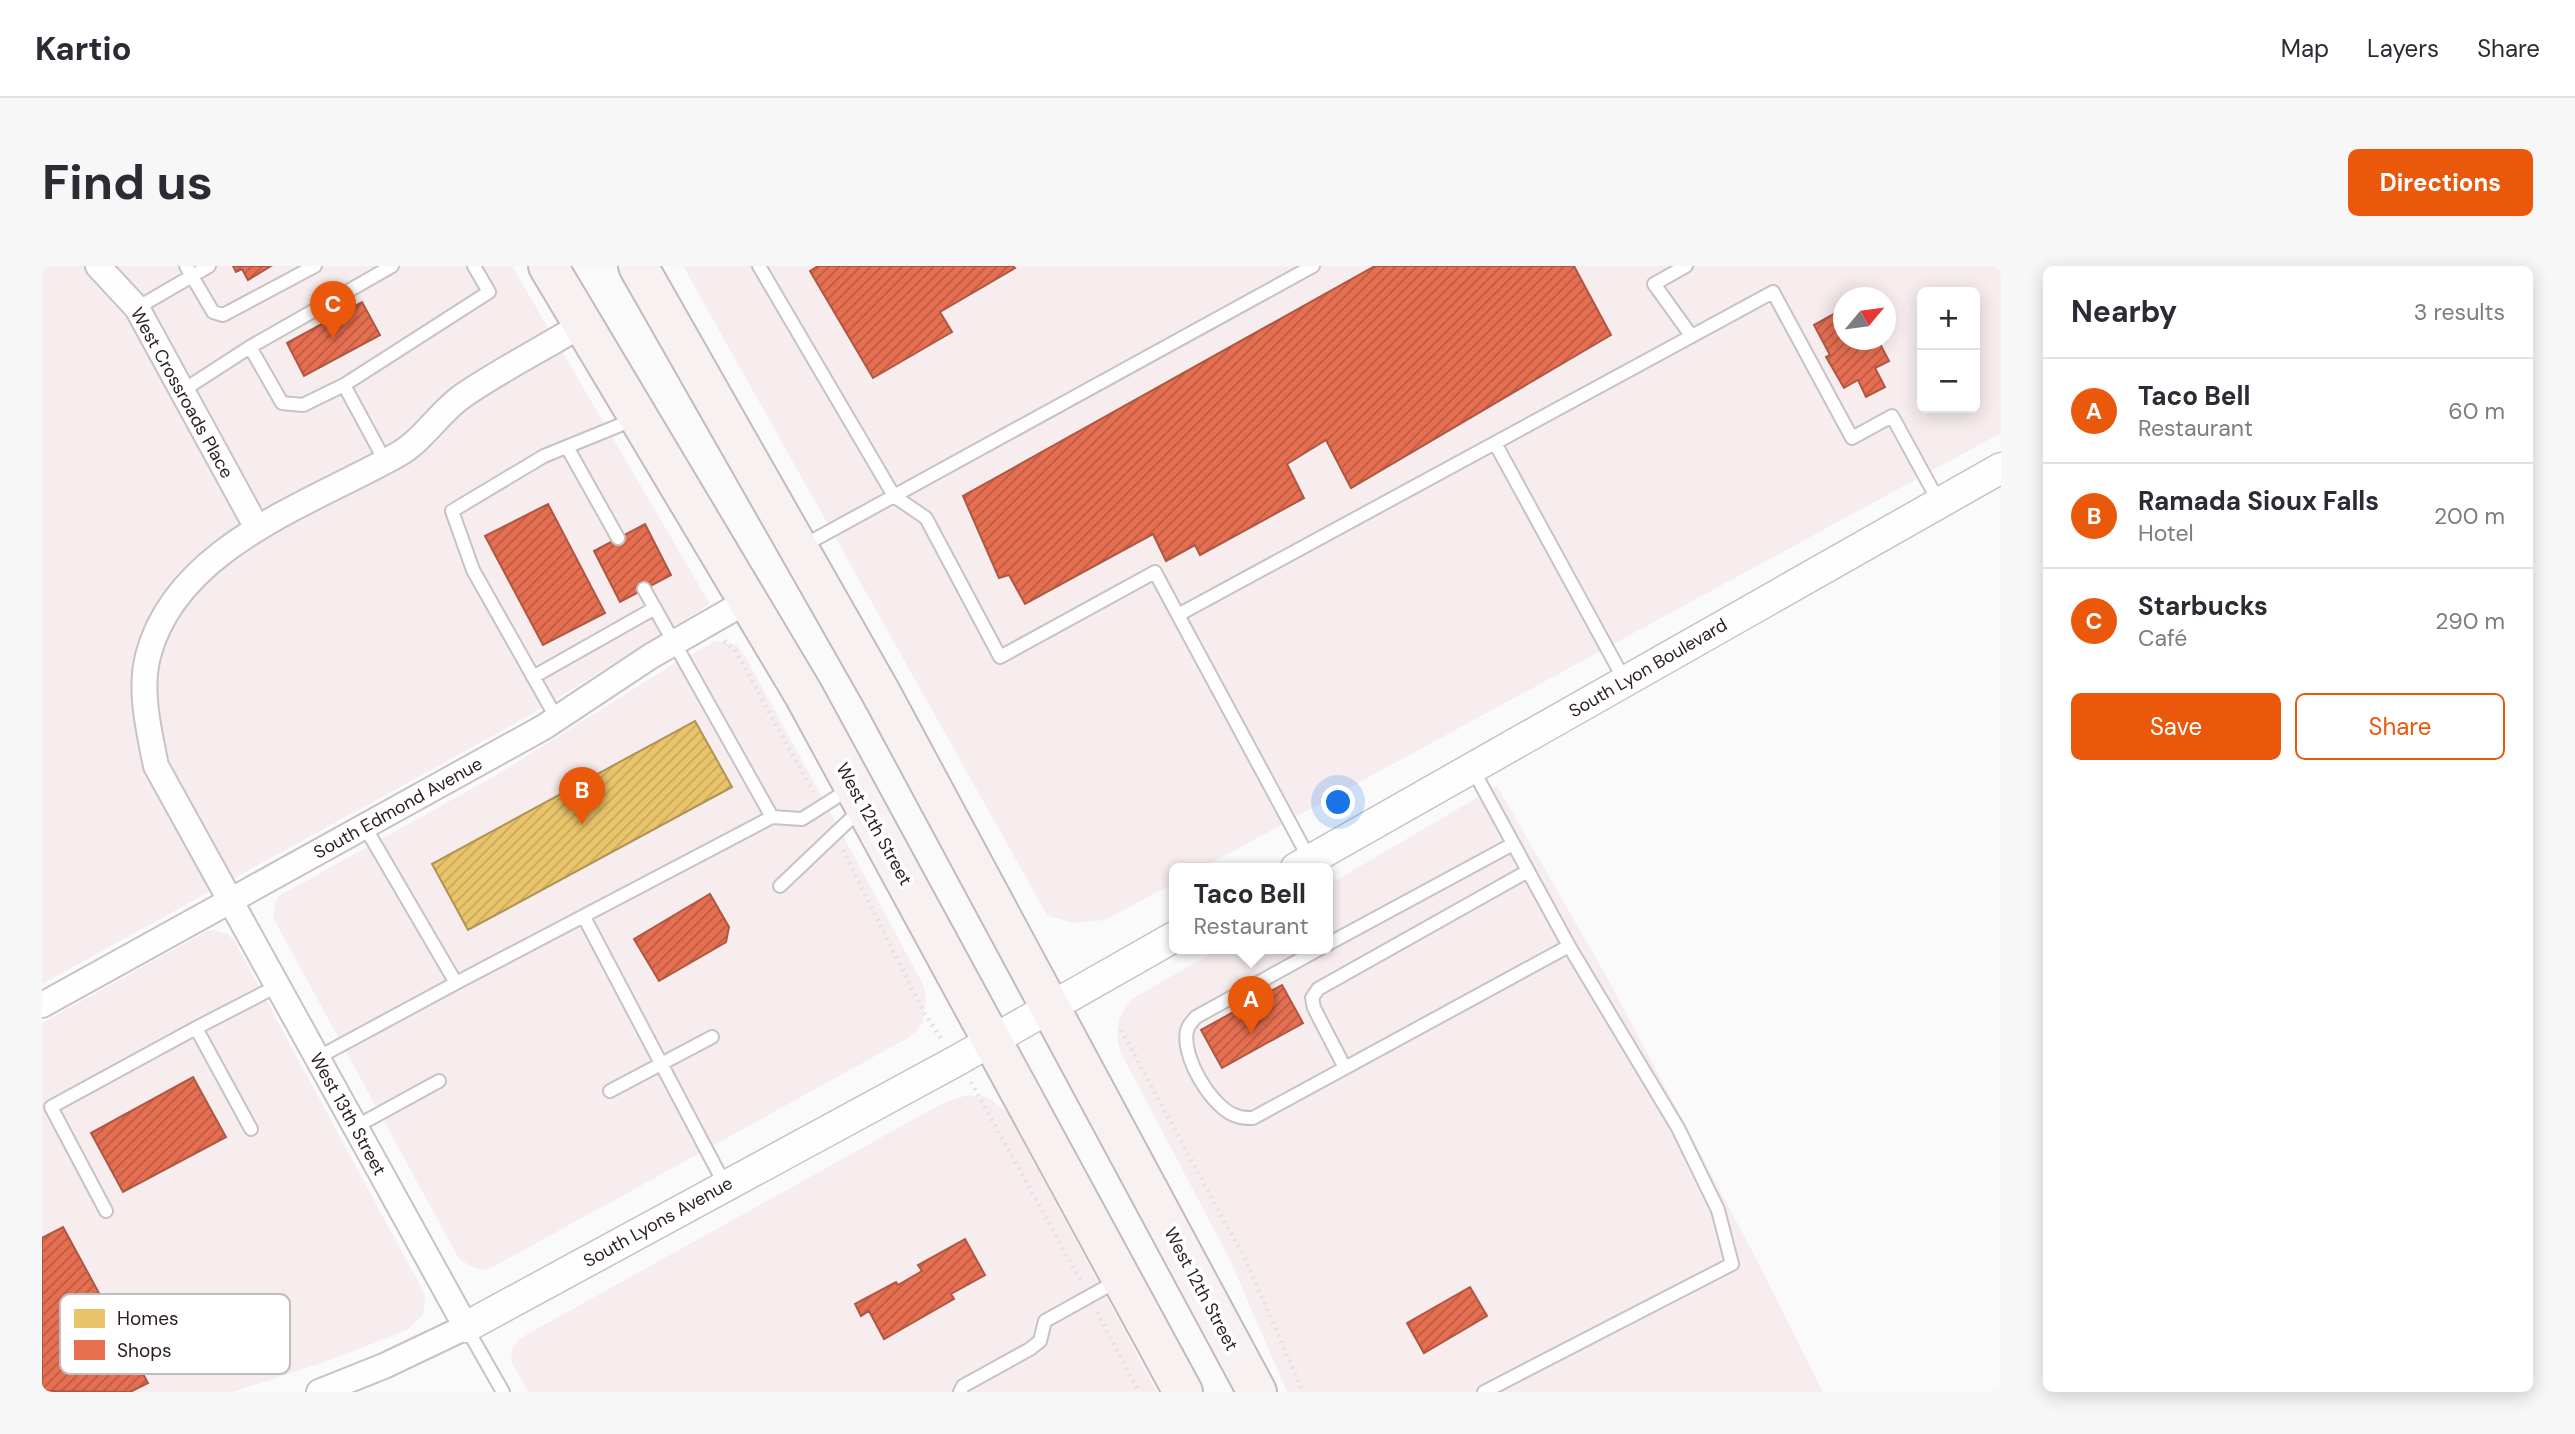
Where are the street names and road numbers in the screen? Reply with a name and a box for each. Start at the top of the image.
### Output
street label: West Crossroads Place [125,303,239,483]
street label: South Lyon Boulevard [1564,613,1732,723]
street label: South Edmond Avenue [309,752,487,864]
street label: West 12th Street [830,759,918,889]
street label: West 13th Street [304,1048,392,1180]
street label: South Lyons Avenue [579,1171,737,1273]
street label: West 12th Street [1158,1223,1244,1355]

